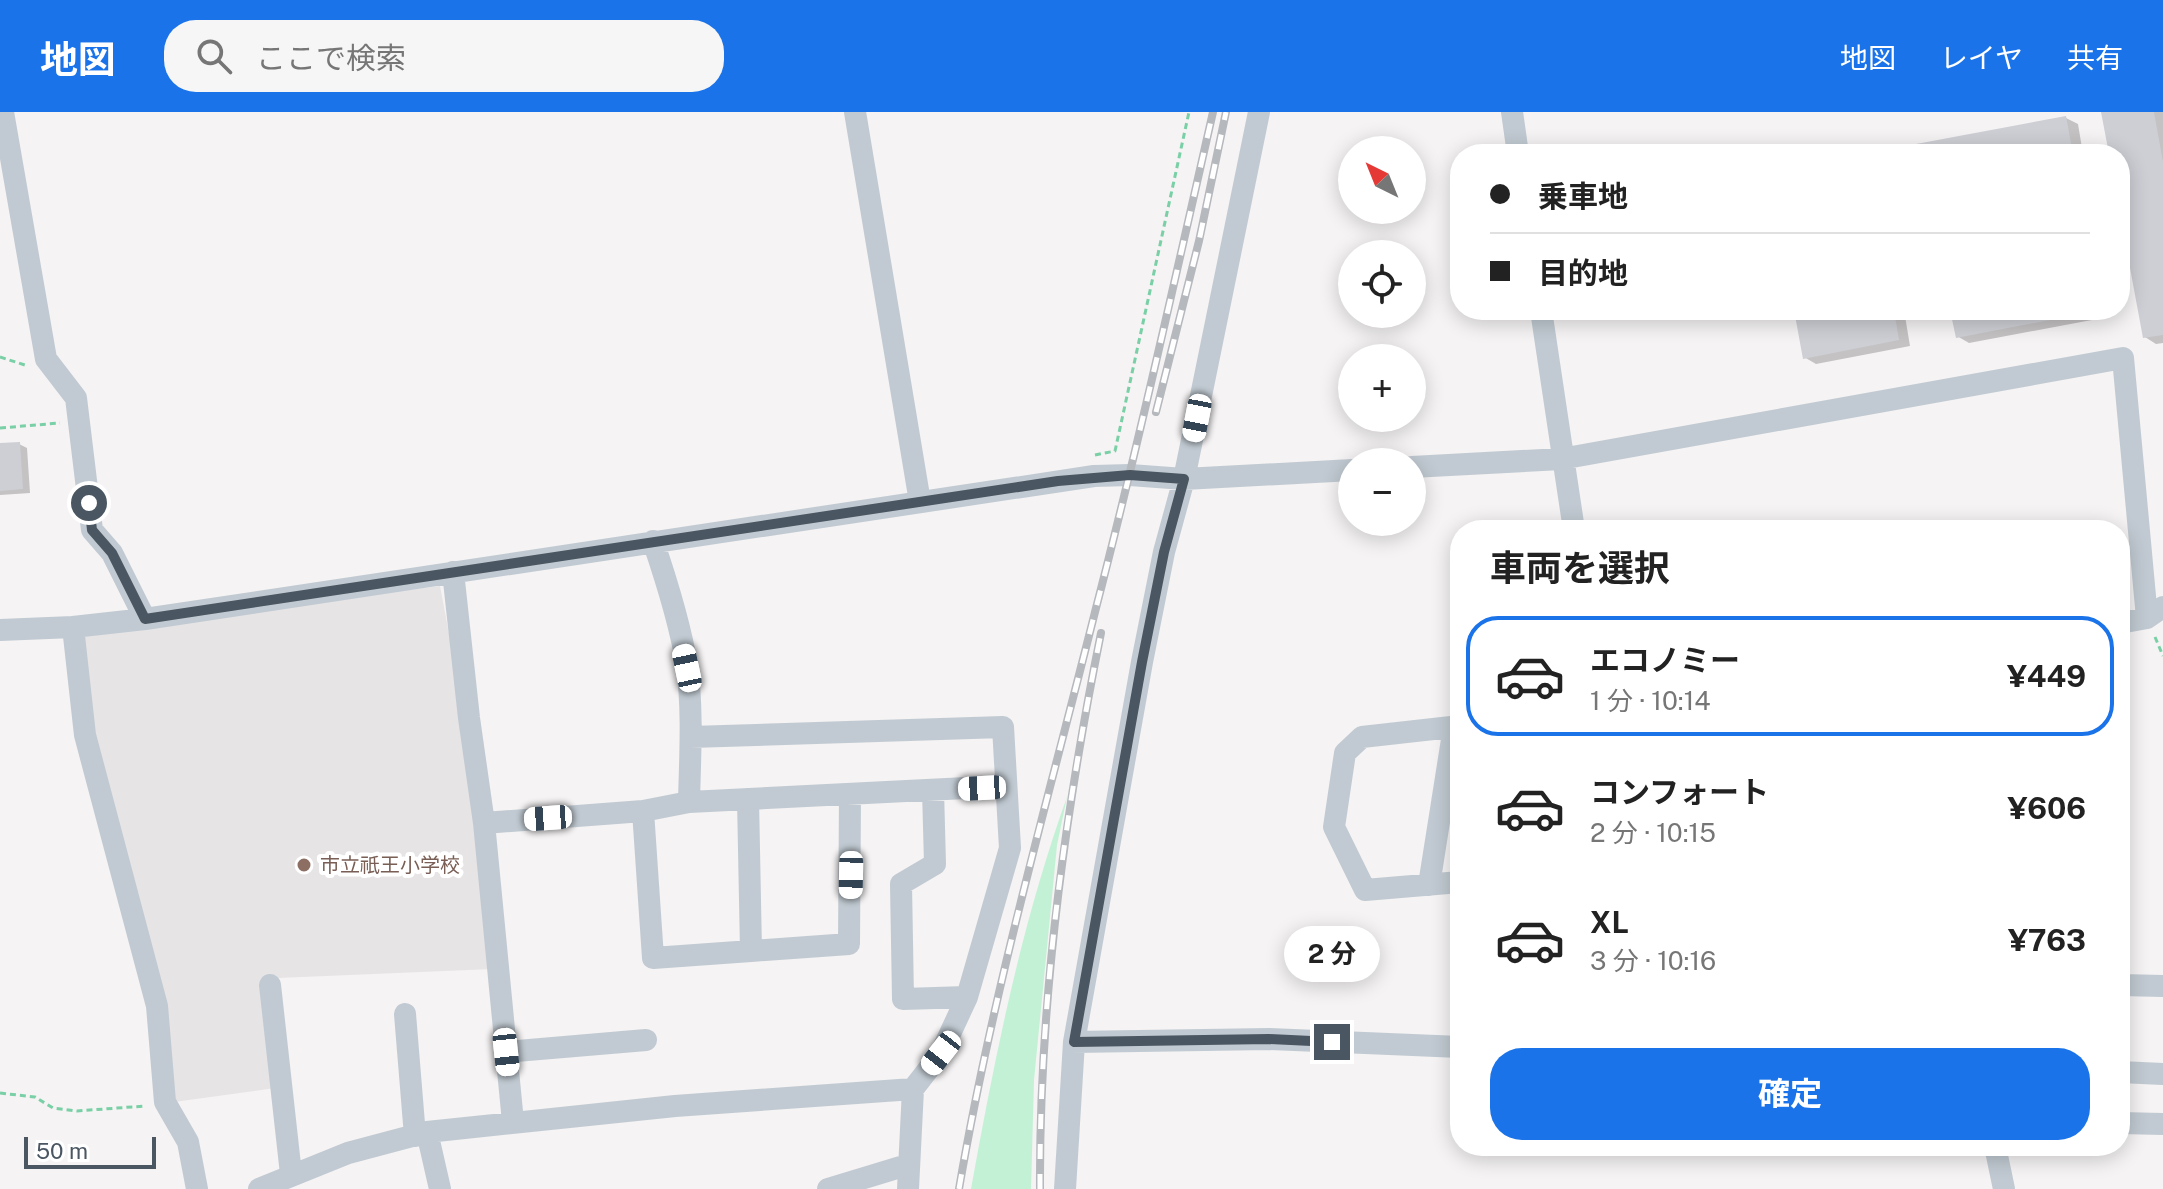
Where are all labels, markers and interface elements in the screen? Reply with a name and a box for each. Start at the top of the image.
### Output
search box [164,20,724,92]
icon: search [192,34,236,78]
text: 地図 [40,37,116,82]
text: ここで検索 [256,40,406,76]
text: 地図 [1840,41,1896,74]
text: レイヤ [1940,41,2023,74]
text: 共有 [2067,41,2123,74]
north arrow [1338,136,1426,224]
map controls [1338,136,1426,536]
text: 乗車地 [1538,178,1628,214]
button: locate [1338,240,1426,328]
text: 目的地 [1538,255,1628,291]
button: + [1338,344,1426,432]
car [1181,392,1213,444]
button: − [1338,448,1426,536]
route start [71,485,107,521]
text: 車両を選択 [1490,547,1670,589]
icon: car [1494,640,1566,712]
car [670,642,704,694]
text: エコノミー [1590,642,1740,678]
text: ¥449 [2007,658,2086,694]
text: 1 分 · 10:14 [1590,685,1711,716]
icon: car [1494,772,1566,844]
text: コンフォート [1590,774,1769,810]
car [957,775,1007,801]
text: ¥606 [2007,790,2086,826]
car [523,804,573,832]
text: 2 分 · 10:15 [1590,817,1716,848]
car [839,851,863,899]
place label: 市立祇王小学校 [320,853,460,877]
marker: 市立祇王小学校 [295,856,313,874]
icon: car [1494,904,1566,976]
text: XL [1590,904,1629,940]
text: ¥763 [2008,922,2086,958]
callout: 2 分 [1284,926,1380,982]
text: 2 分 [1308,938,1356,969]
text: 3 分 · 10:16 [1590,945,1716,976]
route end [1314,1024,1350,1060]
car [492,1027,520,1077]
car [917,1027,965,1079]
button: 確定 [1490,1048,2090,1140]
scale bar [24,1133,156,1169]
text: 50 m [36,1138,88,1164]

